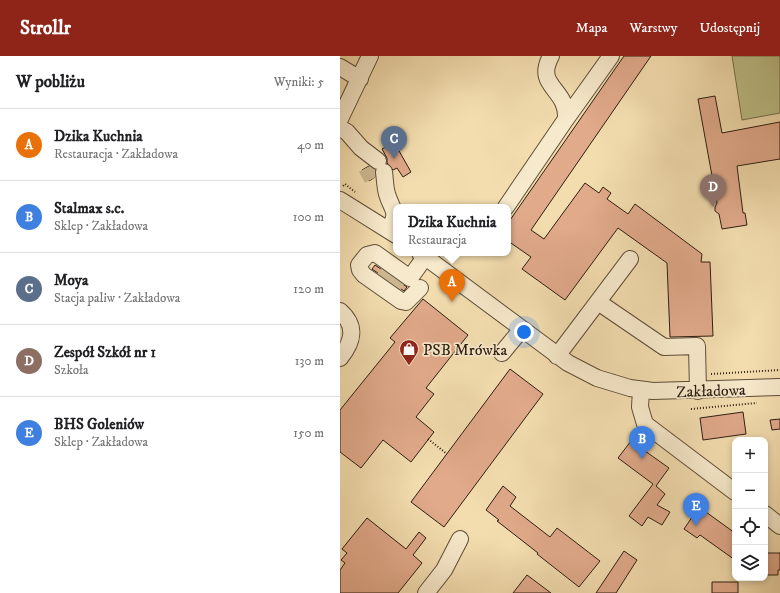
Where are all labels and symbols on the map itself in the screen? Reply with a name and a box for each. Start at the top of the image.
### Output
pin: C [381,126,407,159]
pin: D [700,174,726,207]
pin: A [439,269,465,302]
your location [514,322,534,342]
shop icon: PSB Mrówka [398,338,420,366]
place label: PSB Mrówka [423,340,508,360]
street label: Zakładowa [676,380,746,402]
pin: B [629,426,655,459]
pin: E [683,493,709,526]

